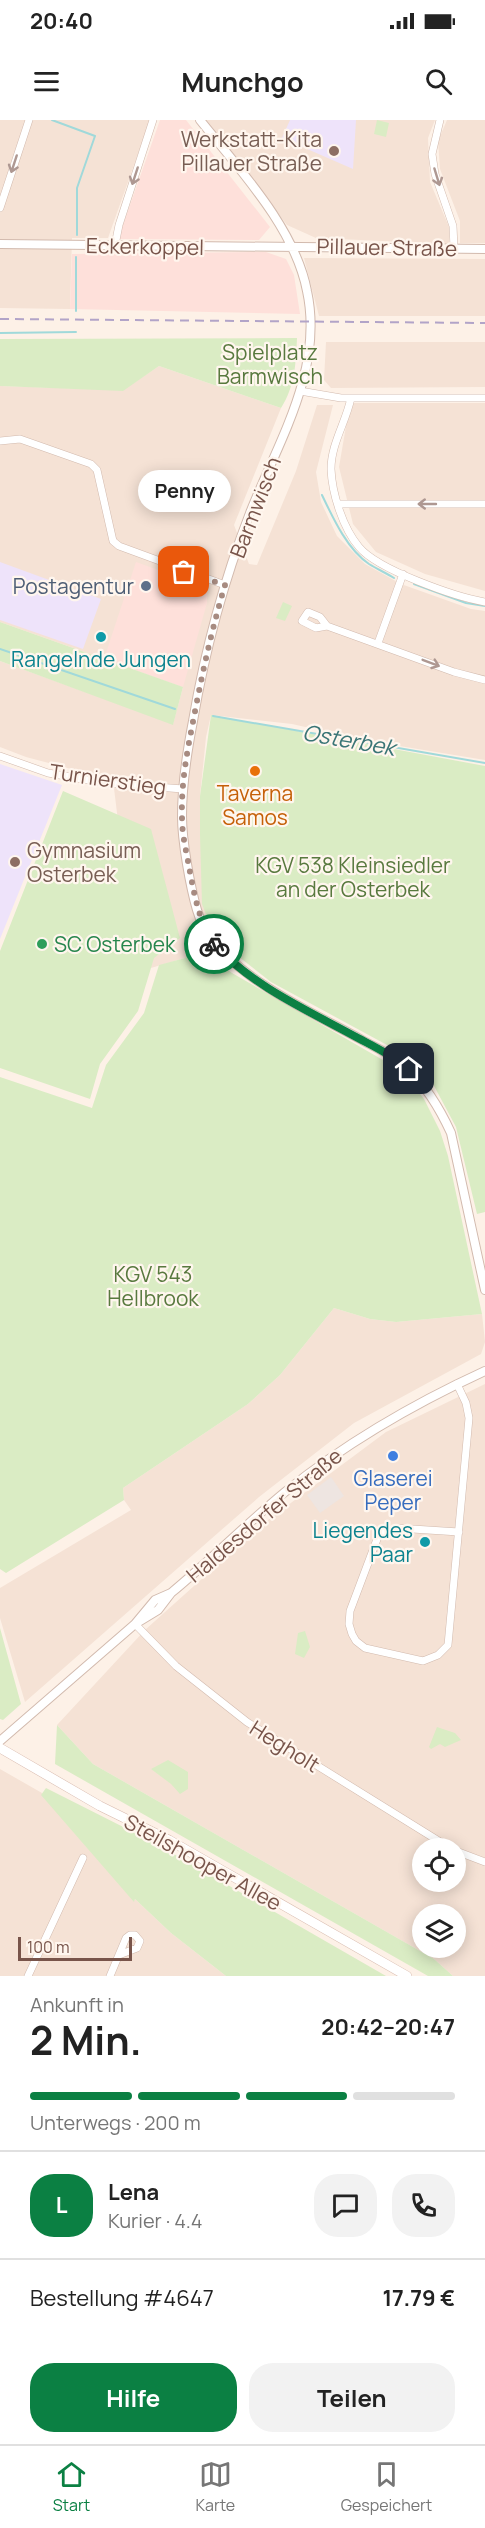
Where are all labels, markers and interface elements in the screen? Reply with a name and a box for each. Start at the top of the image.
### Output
text: 20:40 [30,6,93,36]
text: Munchgo [181,63,304,100]
icon: menu [30,65,63,98]
icon: search [422,65,455,98]
place label: Werkstatt-Kita Pillauer Straße [181,125,322,177]
marker: Werkstatt-Kita Pillauer Straße [327,144,341,158]
one-way arrow [8,154,19,173]
one-way arrow [129,166,140,185]
one-way arrow [432,167,443,186]
street label: Eckerkoppel [86,231,204,261]
street label: Pillauer Straße [316,232,458,262]
park label: Spielplatz Barmwisch [217,338,323,390]
street label: Barmwisch [223,452,287,562]
callout: Penny [138,470,231,512]
text: Penny [154,477,215,504]
one-way arrow [417,498,437,510]
pin [158,546,209,597]
icon: bag [167,555,200,588]
place label: Postagentur [13,572,134,600]
marker: Postagentur [139,579,153,593]
marker: Rangelnde Jungen [94,630,108,644]
place label: Rangelnde Jungen [11,645,191,673]
one-way arrow [421,658,440,669]
water label: Osterbek [300,717,401,763]
street label: Turnierstieg [48,757,168,801]
marker: Taverna Samos [248,764,262,778]
place label: Taverna Samos [217,779,293,831]
place label: Gymnasium Osterbek [27,836,141,888]
park label: KGV 538 Kleinsiedler an der Osterbek [255,851,451,903]
marker: Gymnasium Osterbek [8,855,22,869]
courier [184,914,244,974]
icon: bike [198,928,231,961]
place label: SC Osterbek [54,930,176,958]
marker: SC Osterbek [35,937,49,951]
pin [383,1043,434,1094]
icon: home [392,1052,425,1085]
park label: KGV 543 Hellbrook [107,1260,199,1312]
street label: Haldesdorfer Straße [180,1442,348,1588]
marker: Glaserei Peper [386,1449,400,1463]
place label: Glaserei Peper [353,1464,433,1516]
place label: Liegendes Paar [313,1516,413,1568]
marker: Liegendes Paar [418,1535,432,1549]
street label: Hegholt [245,1714,325,1778]
street label: Steilshooper Allee [119,1807,287,1917]
map controls [412,1838,466,1958]
button: locate [412,1838,466,1892]
button: layers [412,1904,466,1958]
scale bar [18,1934,132,1962]
text: 100 m [27,1936,70,1958]
text: Ankunft in [30,1991,124,2018]
text: 20:42–20:47 [321,2012,455,2042]
text: 2 Min. [30,2013,142,2067]
text: Unterwegs · 200 m [30,2109,201,2136]
button: chat [314,2174,377,2237]
button: phone [392,2174,455,2237]
text: Lena [108,2177,159,2207]
text: L [56,2190,67,2220]
text: Kurier · 4.4 [108,2207,203,2234]
text: Bestellung #4647 [30,2283,214,2313]
text: 17.79 € [382,2283,455,2313]
button: Hilfe [30,2363,237,2432]
button: Teilen [249,2363,455,2432]
tab: Start [53,2458,90,2516]
tab: Karte [196,2458,235,2516]
tab: Gespeichert [341,2458,432,2516]

